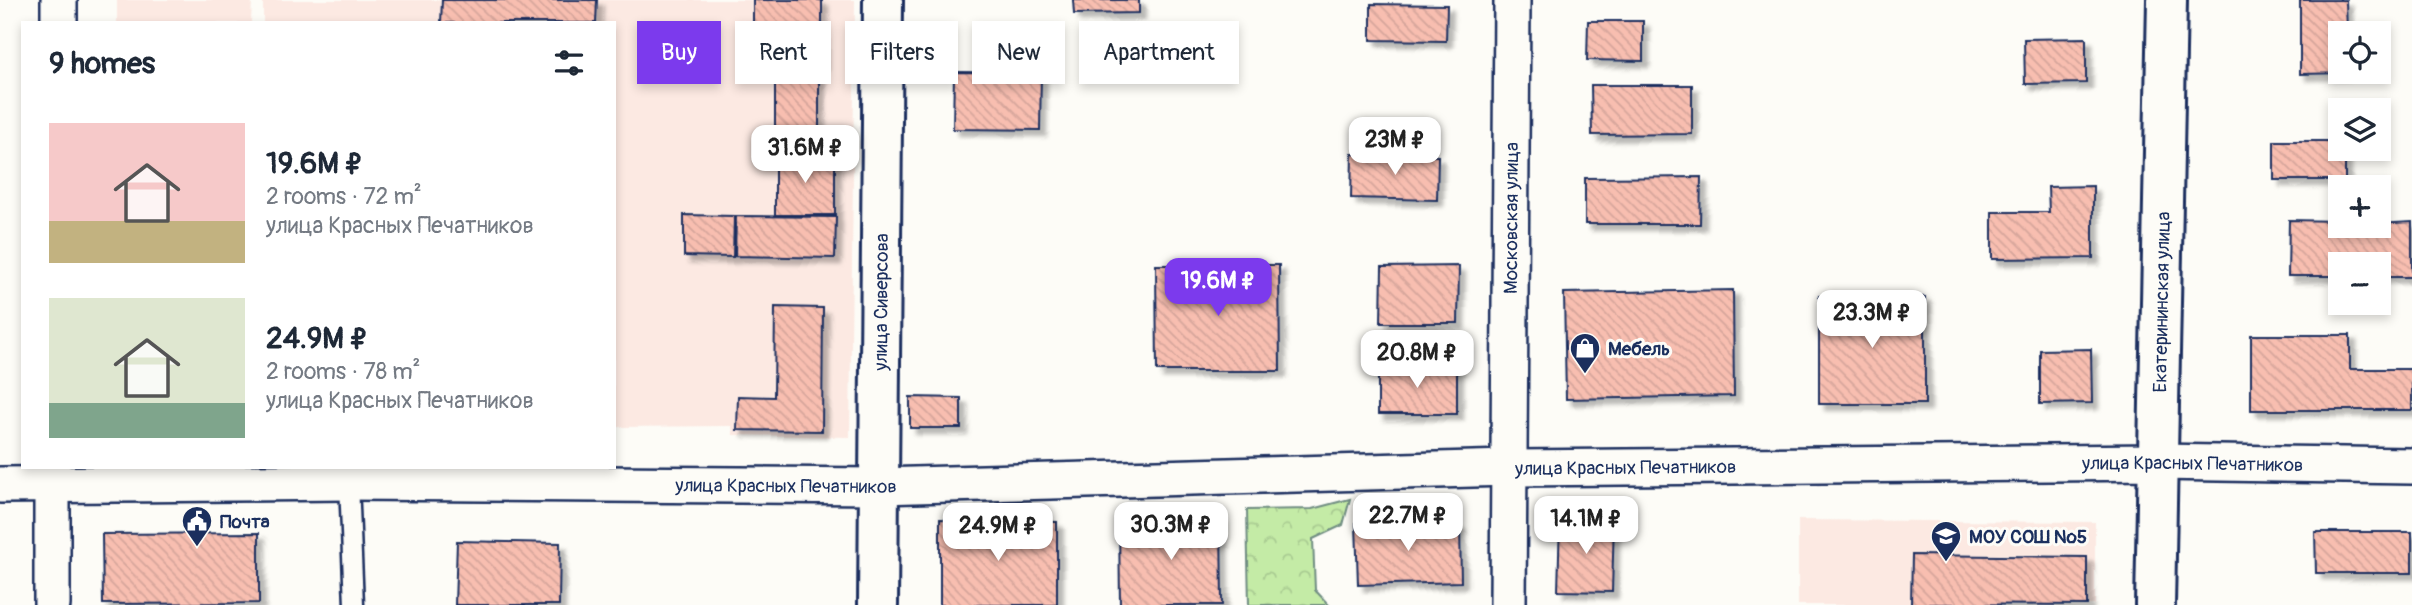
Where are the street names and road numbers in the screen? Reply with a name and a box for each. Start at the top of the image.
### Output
street label: Московская улица [1499,142,1524,294]
street label: Екатерининская улица [2148,211,2176,393]
street label: улица Сиверсова [869,233,894,372]
street label: улица Красных Печатников [2081,451,2304,477]
street label: улица Красных Печатников [1514,455,1736,481]
street label: улица Красных Печатников [674,473,897,499]

